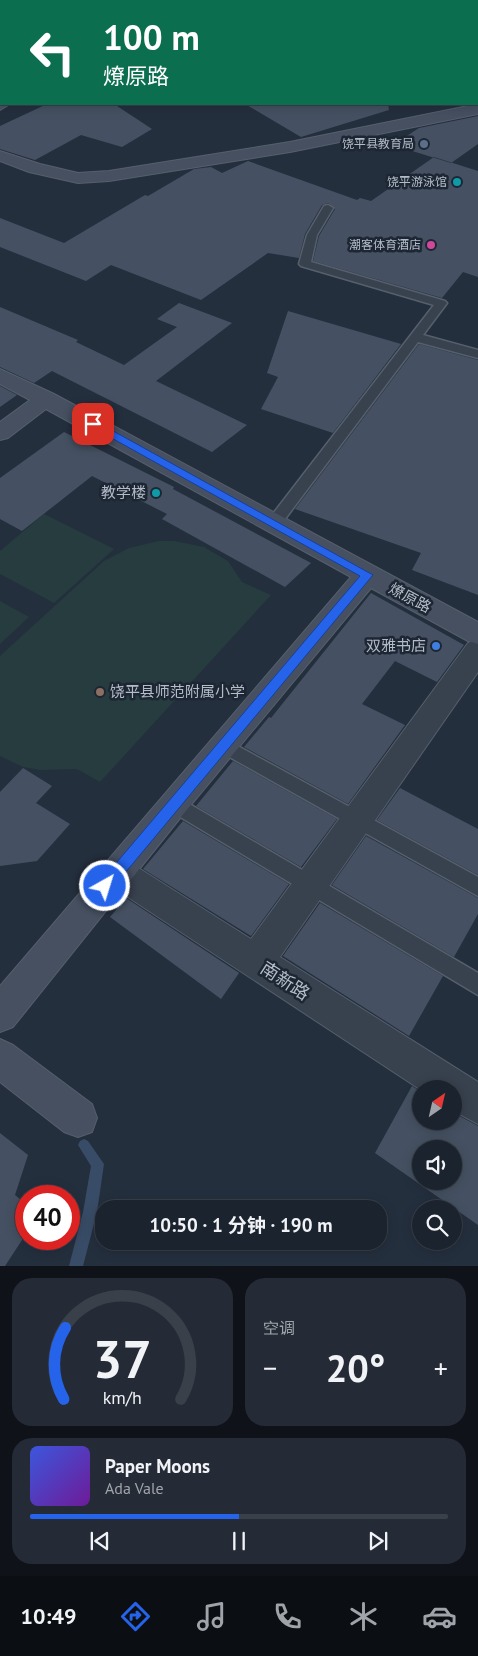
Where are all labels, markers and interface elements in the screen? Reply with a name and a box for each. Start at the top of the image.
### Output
text: 100 m [103,14,200,60]
icon: left [20,20,85,85]
text: 燎原路 [103,62,169,90]
place label: 饶平县教育局 [342,136,414,151]
marker: 饶平县教育局 [418,138,430,150]
place label: 饶平游泳馆 [387,174,447,189]
marker: 饶平游泳馆 [451,176,463,188]
place label: 潮客体育酒店 [349,237,421,252]
marker: 潮客体育酒店 [425,239,437,251]
pin [72,403,114,445]
icon: arrive [79,410,107,438]
place label: 教学楼 [101,483,146,502]
marker: 教学楼 [150,487,162,499]
street label: 燎原路 [386,579,435,617]
place label: 双雅书店 [366,636,426,655]
marker: 双雅书店 [430,640,442,652]
place label: 饶平县师范附属小学 [110,682,245,701]
marker: 饶平县师范附属小学 [94,686,106,698]
position arrow [78,859,130,911]
street label: 南新路 [256,956,314,1005]
north arrow [412,1080,462,1130]
map controls [412,1080,462,1250]
button: sound [412,1140,462,1190]
speed limit sign: 40 [15,1185,80,1250]
button: search [412,1200,462,1250]
text: 10:50 · 1 分钟 · 190 m [149,1213,333,1237]
text: 空调 [263,1318,295,1338]
text: 37 [93,1325,152,1392]
text: 20° [326,1343,385,1392]
text: − [263,1349,277,1386]
text: + [434,1349,448,1386]
text: km/h [103,1386,142,1409]
text: Paper Moons [105,1454,210,1478]
text: Ada Vale [105,1478,164,1498]
icon: previous [86,1527,114,1555]
icon: pause [225,1527,253,1555]
icon: next [364,1527,392,1555]
icon: directions [118,1599,153,1634]
icon: music [194,1599,229,1634]
icon: phone [270,1599,305,1634]
icon: climate [346,1599,381,1634]
icon: car [422,1599,457,1634]
text: 10:49 [21,1602,76,1630]

